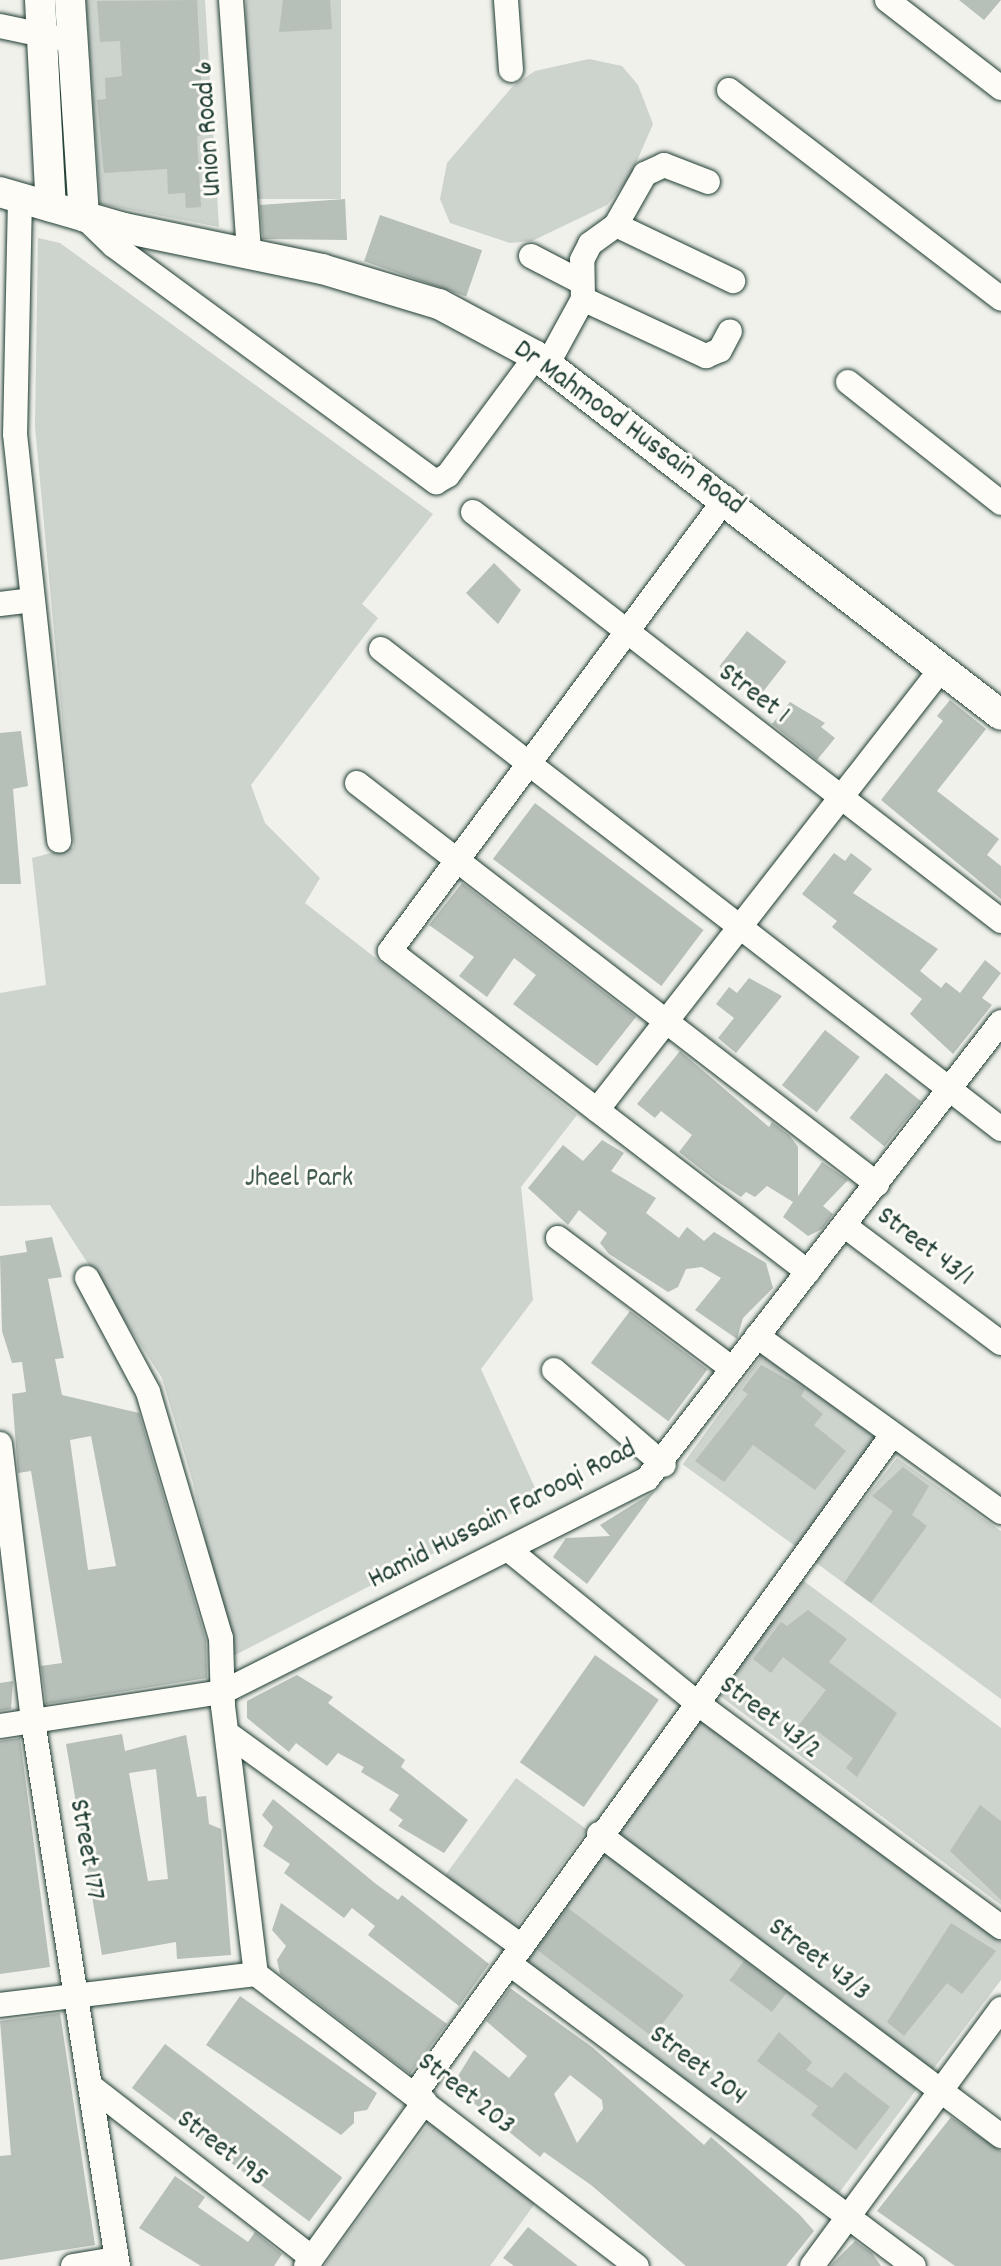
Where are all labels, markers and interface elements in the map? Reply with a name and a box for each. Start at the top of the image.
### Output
street label: Union Road 6 [189,60,231,198]
street label: Dr Mahmood Hussain Road [506,334,750,524]
street label: Street 1 [711,657,795,733]
park label: Jheel Park [245,1163,353,1197]
street label: Street 43/1 [869,1201,979,1295]
street label: Hamid Hussain Farooqi Road [363,1434,643,1598]
street label: Street 43/2 [711,1670,827,1768]
street label: Street 177 [60,1797,110,1903]
street label: Street 43/3 [760,1912,876,2010]
street label: Street 204 [642,2019,752,2115]
street label: Street 203 [410,2047,520,2143]
street label: Street 195 [169,2104,273,2196]

